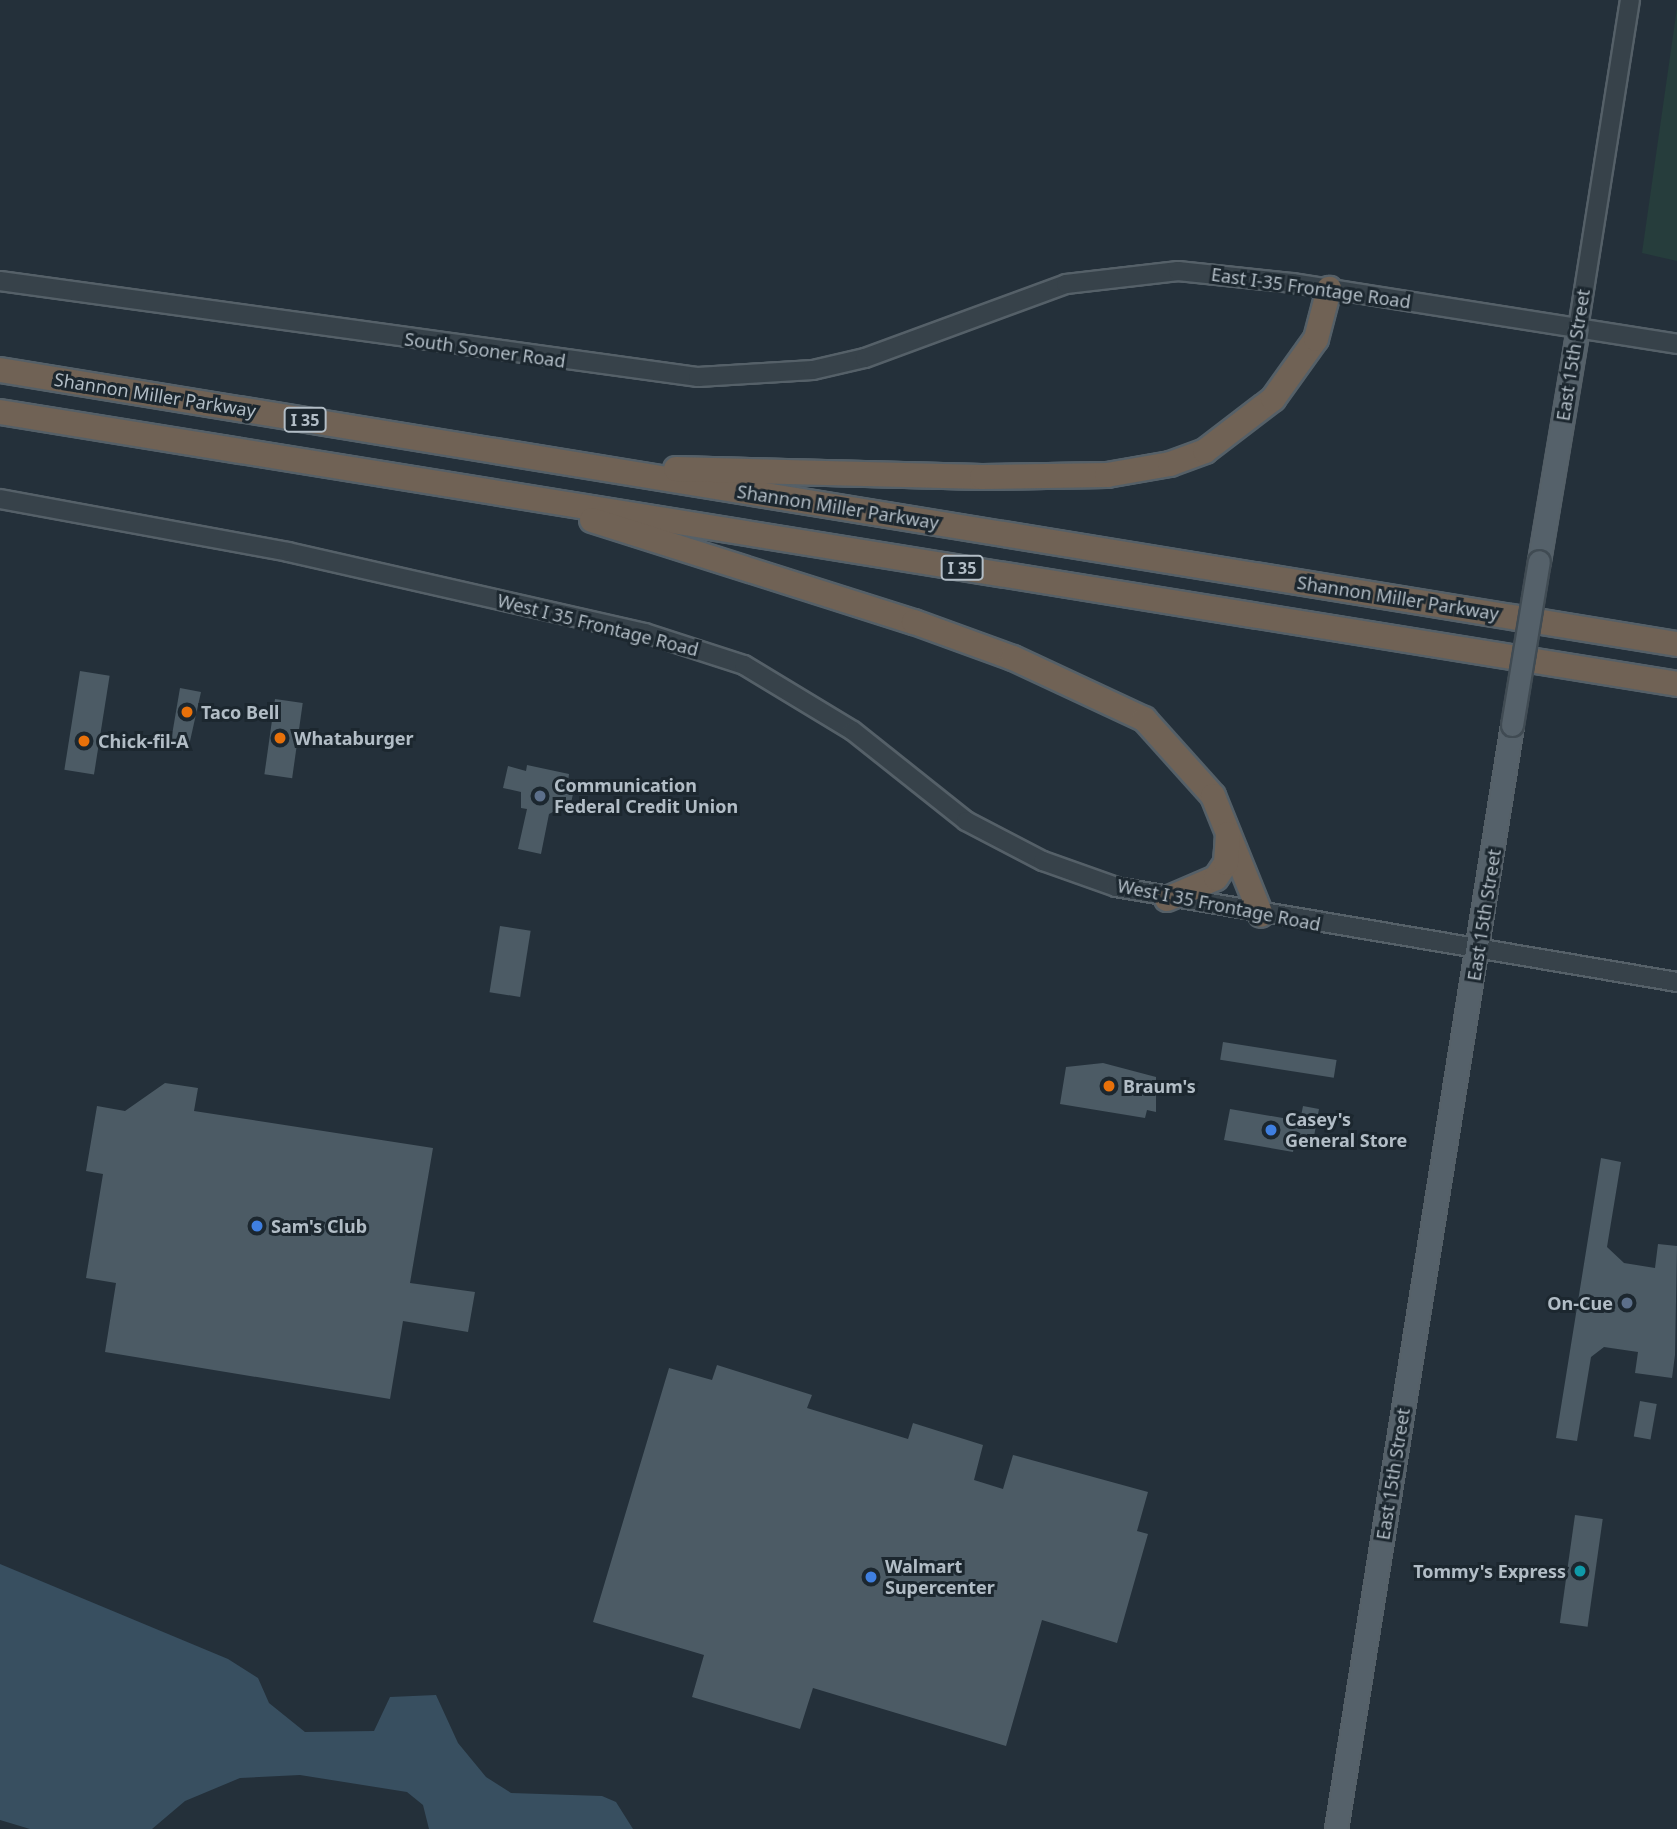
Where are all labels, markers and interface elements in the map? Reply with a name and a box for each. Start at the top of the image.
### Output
street label: East I-35 Frontage Road [1210,263,1412,313]
street label: East 15th Street [1552,288,1594,422]
street label: South Sooner Road [403,328,567,372]
street label: Shannon Miller Parkway [53,368,257,422]
road number: I 35 [282,408,328,432]
street label: Shannon Miller Parkway [736,480,940,534]
road number: I 35 [939,555,985,580]
street label: Shannon Miller Parkway [1296,571,1500,625]
street label: West I 35 Frontage Road [495,590,701,660]
place label: Taco Bell [201,701,279,723]
marker: Taco Bell [179,704,195,720]
place label: Whataburger [294,727,414,749]
place label: Chick-fil-A [98,730,189,752]
marker: Whataburger [272,730,288,746]
marker: Chick-fil-A [76,733,92,749]
place label: Communication Federal Credit Union [554,775,738,818]
marker: Communication Federal Credit Union [532,788,548,804]
street label: East 15th Street [1463,848,1505,982]
street label: West I 35 Frontage Road [1116,875,1322,935]
place label: Braum's [1123,1075,1196,1097]
marker: Braum's [1101,1078,1117,1094]
place label: Casey's General Store [1285,1109,1407,1152]
marker: Casey's General Store [1263,1122,1279,1138]
place label: Sam's Club [271,1215,367,1237]
marker: Sam's Club [249,1218,265,1234]
place label: On-Cue [1547,1292,1613,1314]
marker: On-Cue [1619,1295,1635,1311]
street label: East 15th Street [1372,1407,1414,1541]
place label: Walmart Supercenter [885,1556,995,1598]
place label: Tommy's Express [1413,1560,1566,1582]
marker: Tommy's Express [1572,1563,1588,1579]
marker: Walmart Supercenter [863,1569,879,1585]

